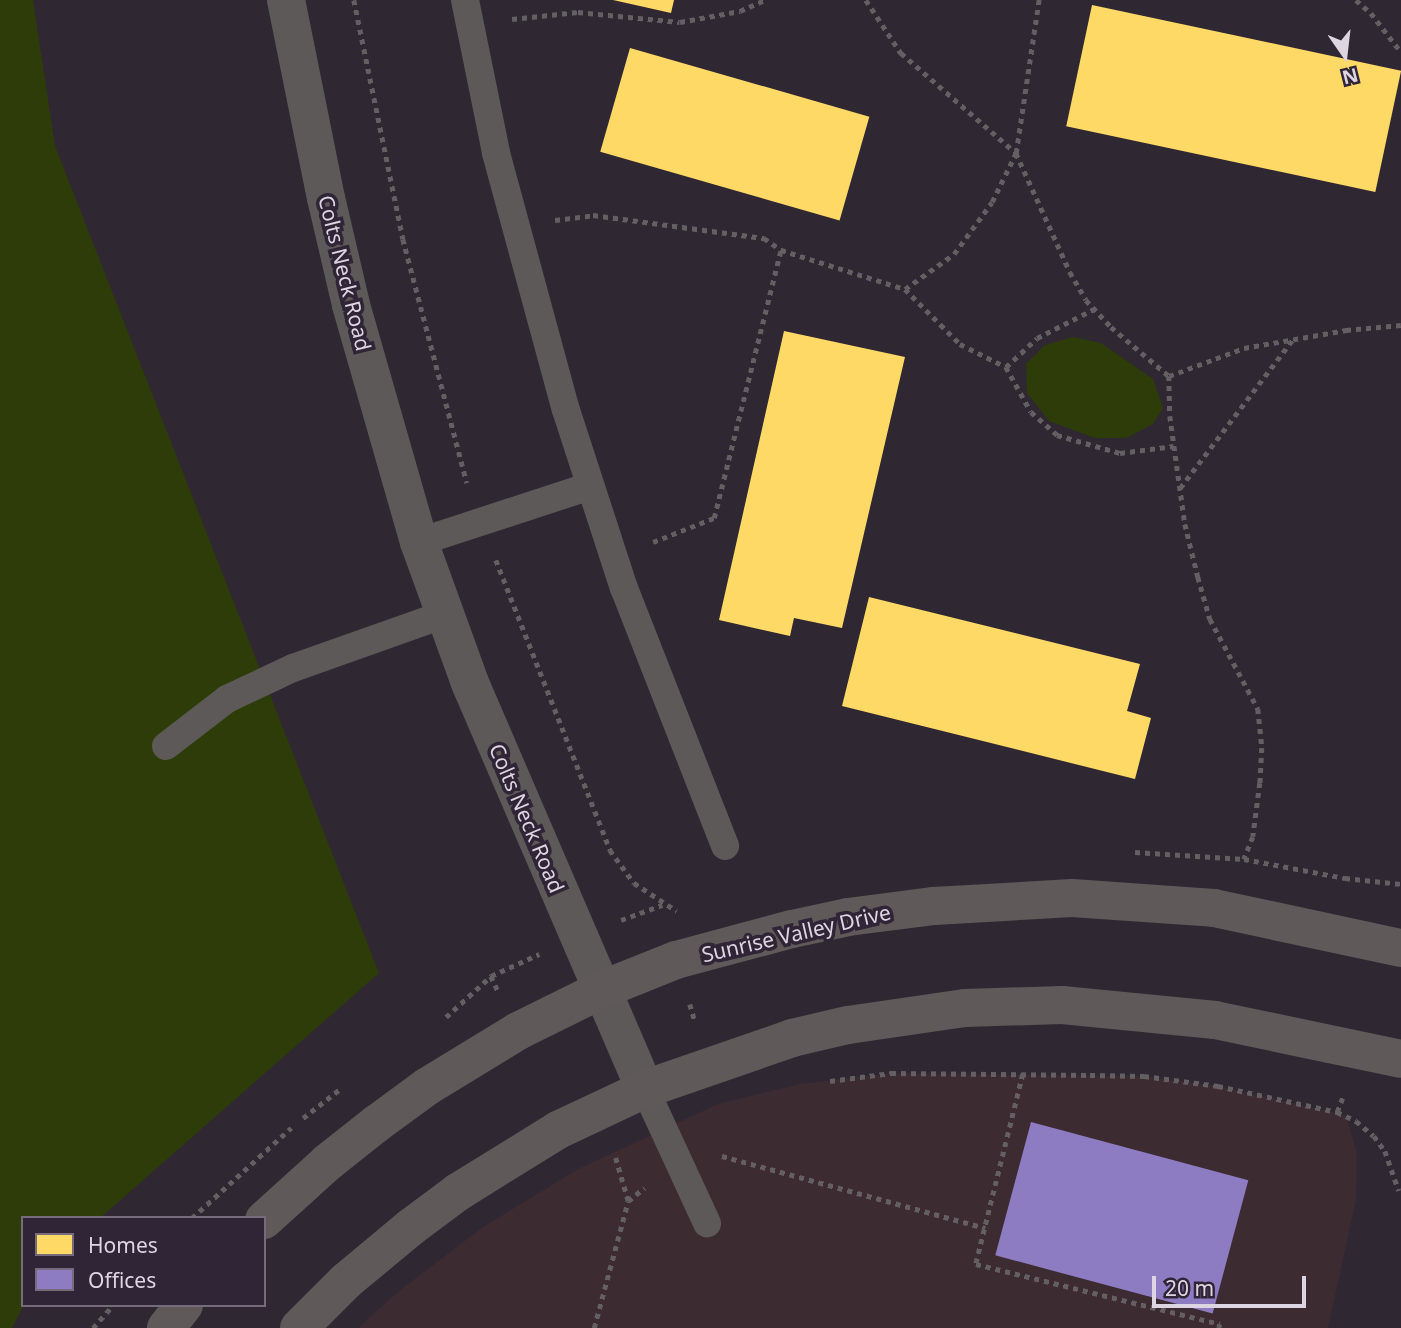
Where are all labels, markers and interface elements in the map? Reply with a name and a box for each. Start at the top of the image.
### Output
north arrow [1310,21,1380,91]
text: N [1339,62,1361,91]
street label: Colts Neck Road [313,193,377,353]
street label: Colts Neck Road [484,740,570,896]
street label: Sunrise Valley Drive [699,899,893,967]
legend [21,1216,266,1307]
text: Homes [88,1231,158,1259]
scale bar [1156,1262,1310,1306]
text: Offices [88,1266,156,1294]
text: 20 m [1165,1274,1214,1302]

